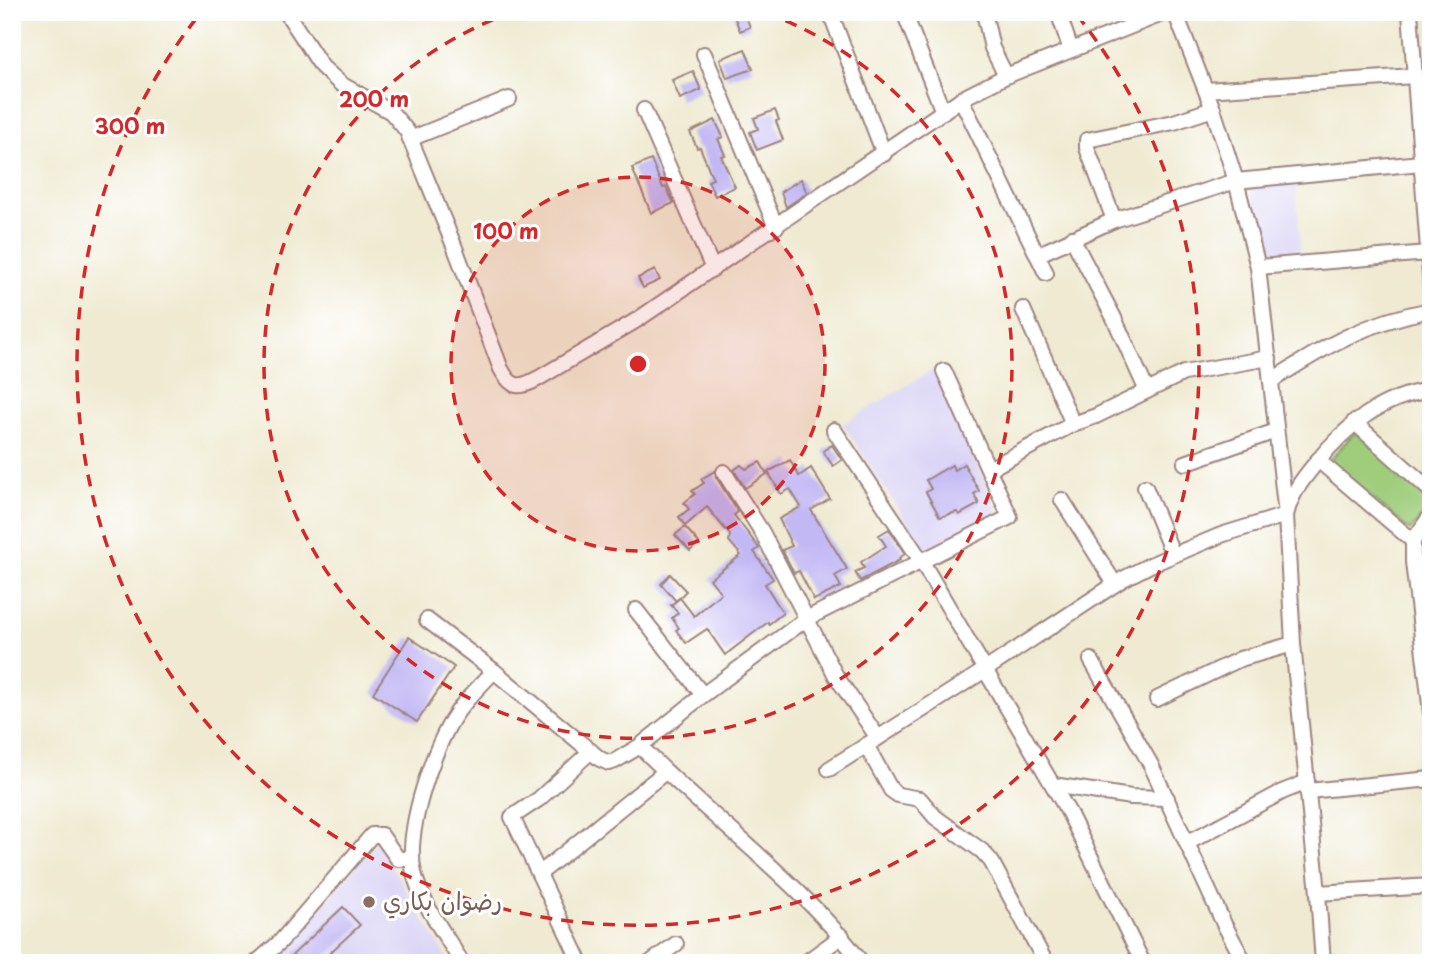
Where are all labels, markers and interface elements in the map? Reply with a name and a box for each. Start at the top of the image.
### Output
text: 200 m [339,82,409,114]
text: 300 m [95,109,165,141]
text: 100 m [473,214,539,246]
centre of rings [626,352,650,376]
place label: رضوان بكاري [383,882,502,919]
marker: رضوان بكاري [361,894,377,910]

